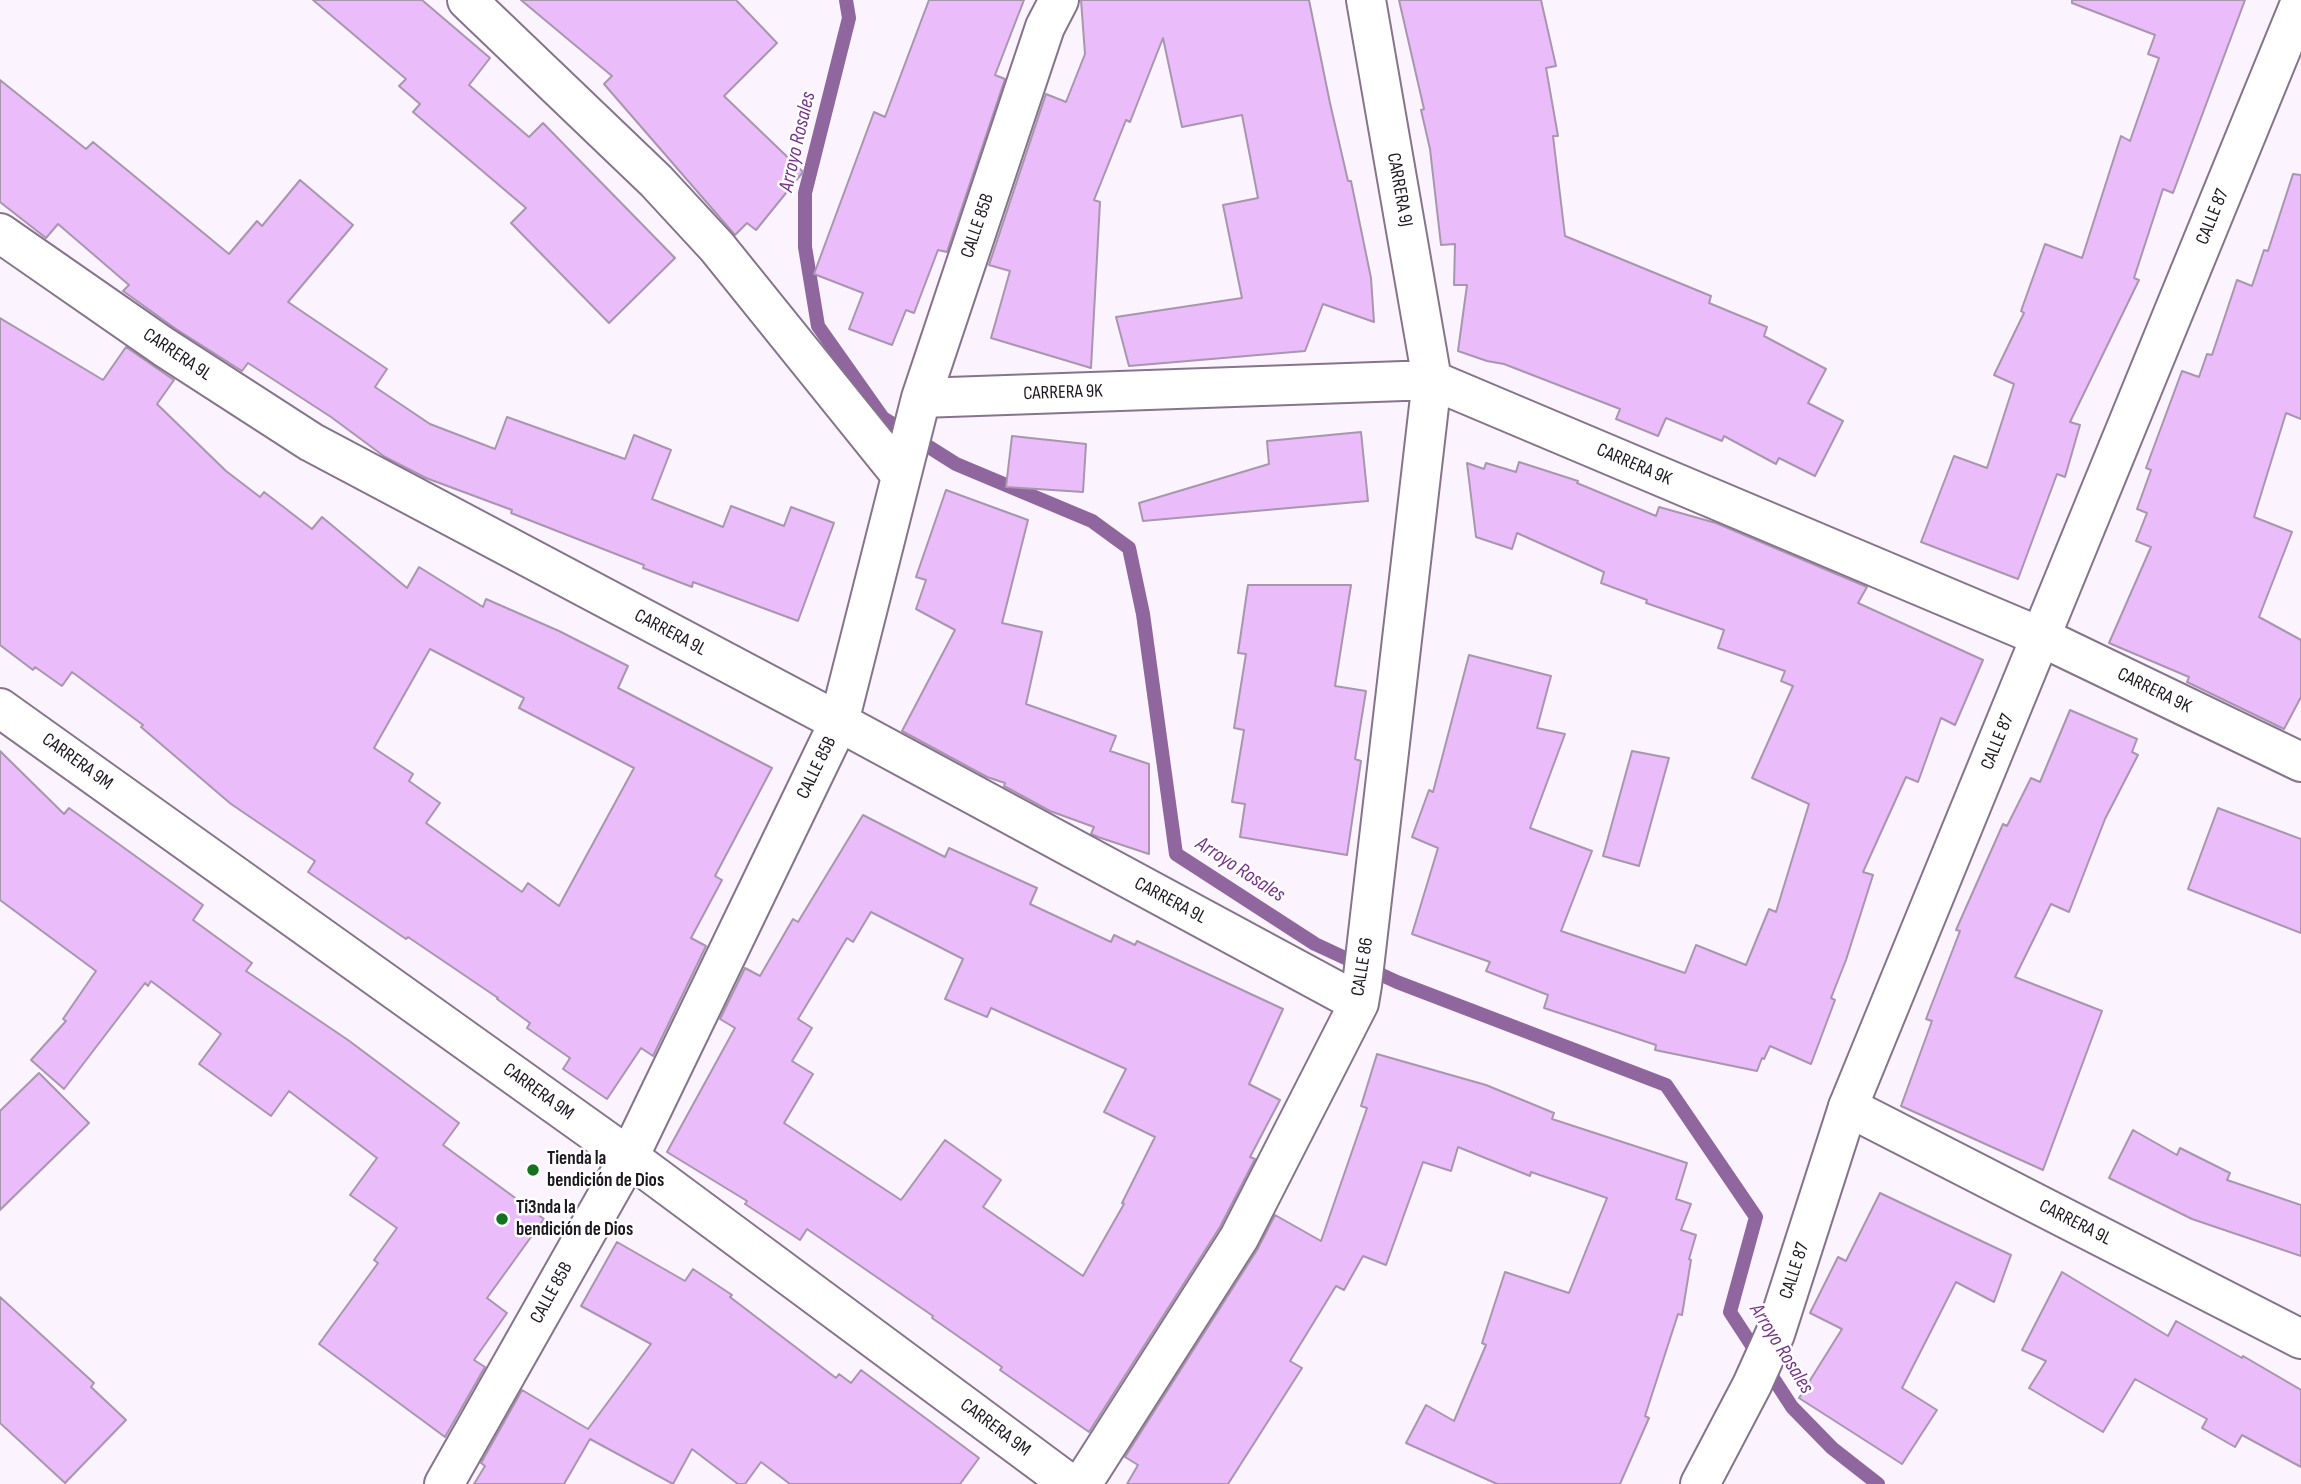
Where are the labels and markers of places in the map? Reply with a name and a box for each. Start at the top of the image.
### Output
place label: Tienda la bendición de Dios [547,1148,664,1192]
marker: Tienda la bendición de Dios [525,1162,541,1178]
place label: Ti3nda la bendición de Dios [516,1197,633,1241]
marker: Ti3nda la bendición de Dios [494,1211,510,1227]

